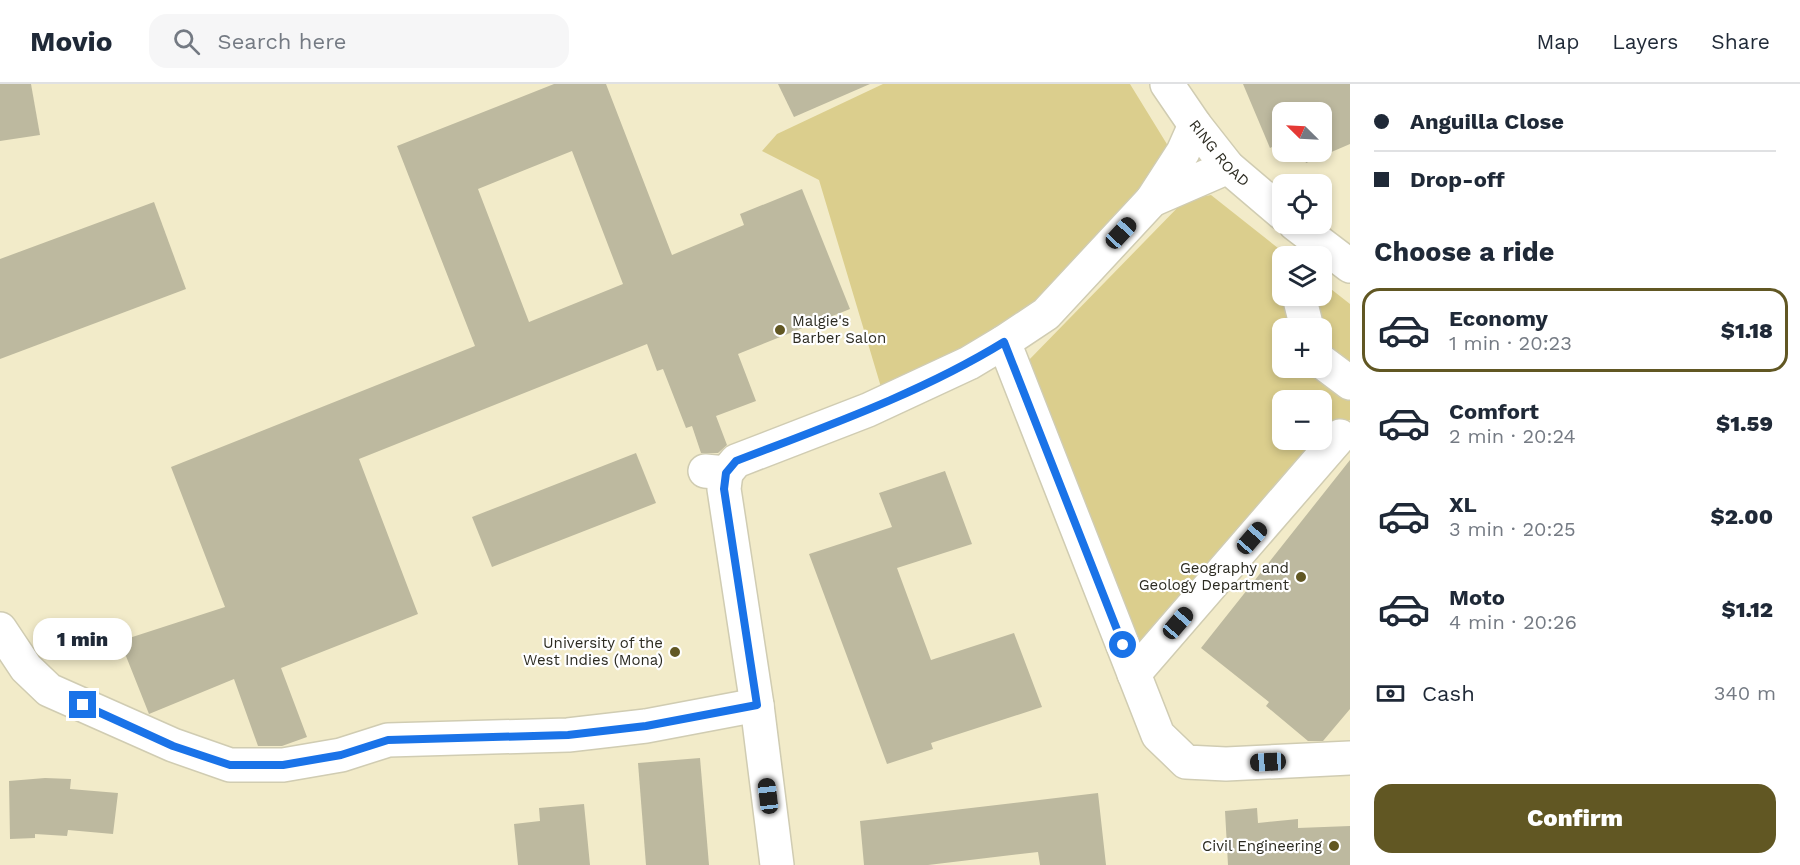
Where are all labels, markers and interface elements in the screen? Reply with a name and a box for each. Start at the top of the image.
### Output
search box [149,14,569,68]
text: Movio [30,25,113,58]
icon: search [170,25,203,58]
text: Search here [218,29,347,54]
text: Map [1536,29,1579,54]
text: Layers [1612,29,1678,54]
text: Share [1711,29,1770,54]
north arrow [1272,102,1332,162]
map controls [1272,102,1332,450]
text: Anguilla Close [1410,109,1564,134]
street label: RING ROAD [1185,116,1253,190]
text: Drop-off [1410,167,1505,192]
button: locate [1272,174,1332,234]
car [1102,214,1140,252]
text: Choose a ride [1374,236,1554,268]
button: layers [1272,246,1332,306]
icon: car [1377,303,1431,357]
text: Economy [1449,306,1548,331]
place label: Malgie's Barber Salon [792,312,886,347]
button: + [1272,318,1332,378]
text: $1.18 [1721,318,1773,343]
marker: Malgie's Barber Salon [773,323,787,337]
text: 1 min · 20:23 [1449,331,1572,355]
button: − [1272,390,1332,450]
icon: car [1377,396,1431,450]
text: Comfort [1449,399,1539,424]
text: $1.59 [1716,411,1773,436]
text: 2 min · 20:24 [1449,424,1576,448]
icon: car [1377,489,1431,543]
text: XL [1449,492,1477,517]
text: $2.00 [1710,504,1773,529]
text: 3 min · 20:25 [1449,517,1576,541]
car [1233,519,1271,557]
place label: Geography and Geology Department [1139,559,1290,594]
marker: Geography and Geology Department [1294,570,1308,584]
icon: car [1377,582,1431,636]
text: Moto [1449,585,1505,610]
text: $1.12 [1721,597,1773,622]
car [1159,604,1197,642]
text: 4 min · 20:26 [1449,610,1577,634]
callout: 1 min [34,618,132,660]
text: 1 min [57,627,108,651]
route start [1109,631,1136,658]
place label: University of the West Indies (Mona) [523,634,663,669]
marker: University of the West Indies (Mona) [668,645,682,659]
icon: cash [1374,677,1407,710]
text: Cash [1422,681,1475,706]
text: 340 m [1714,681,1776,705]
route end [69,691,96,718]
car [1250,752,1286,772]
car [757,777,779,815]
button: Confirm [1374,784,1776,853]
place label: Civil Engineering [1202,837,1322,855]
marker: Civil Engineering [1327,839,1341,853]

